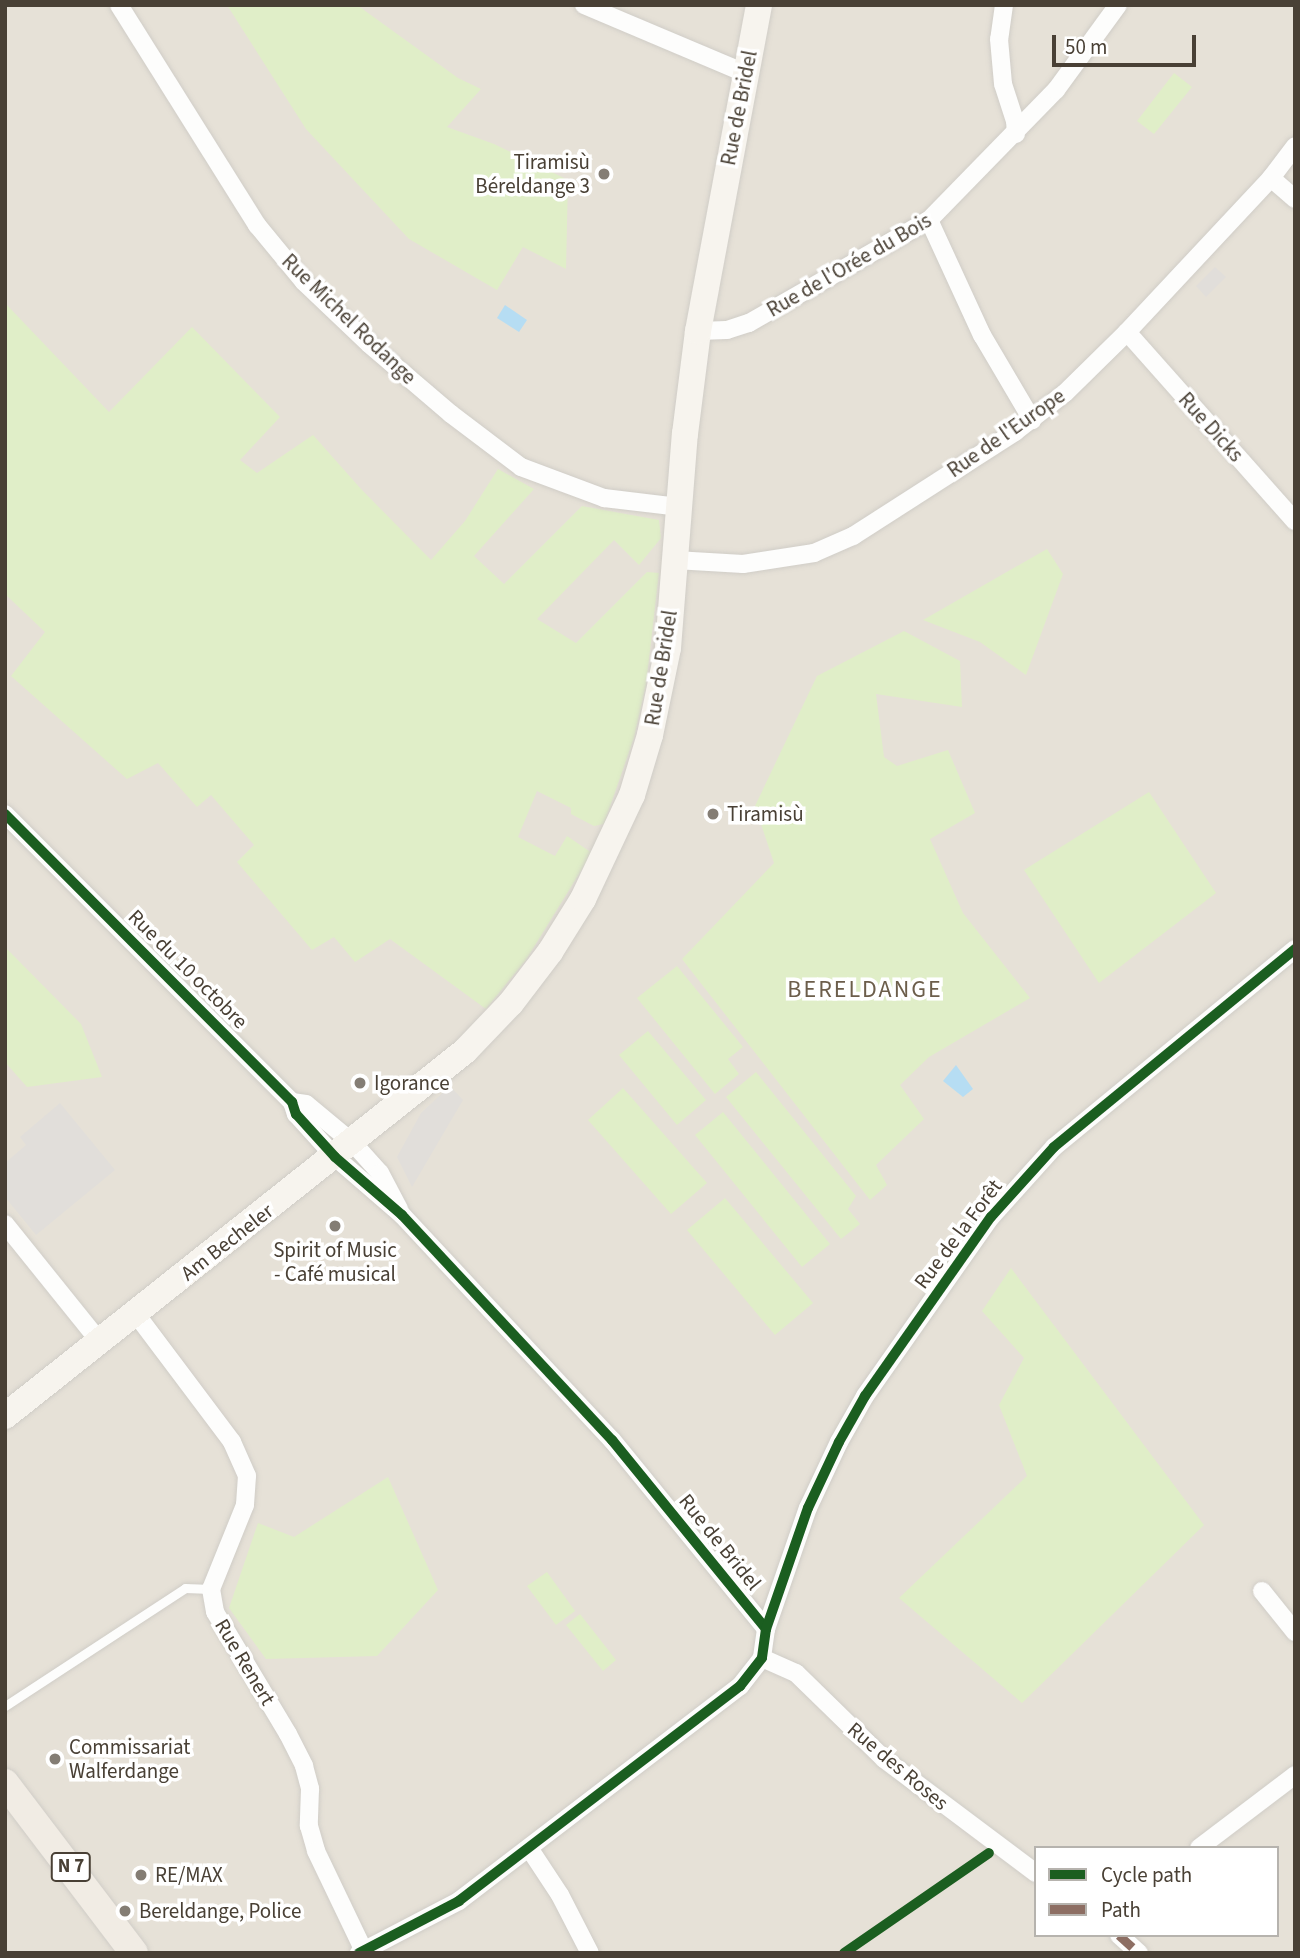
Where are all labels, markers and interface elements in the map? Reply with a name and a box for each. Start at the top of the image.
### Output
scale bar [1055,21,1198,65]
text: 50 m [1065,32,1107,62]
street label: Rue de Bridel [716,48,762,168]
place label: Tiramisù Béreldange 3 [475,149,590,199]
marker: Tiramisù Béreldange 3 [596,166,612,182]
street label: Rue de l'Orée du Bois [762,208,936,322]
street label: Rue Michel Rodange [277,248,421,390]
street label: Rue de l'Europe [942,383,1070,483]
street label: Rue Dicks [1173,387,1249,467]
street label: Rue de Bridel [639,609,683,727]
place label: Tiramisù [727,801,804,827]
marker: Tiramisù [705,806,721,822]
street label: Rue du 10 octobre [123,904,253,1034]
district label: BERELDANGE [789,976,941,1004]
place label: Igorance [374,1070,450,1096]
marker: Igorance [352,1075,368,1091]
street label: Rue de la Forêt [909,1174,1007,1294]
street label: Am Becheler [176,1198,278,1286]
marker: Spirit of Music - Café musical [327,1218,343,1234]
place label: Spirit of Music - Café musical [273,1237,397,1287]
street label: Rue de Bridel [674,1489,766,1595]
street label: Rue Renert [209,1614,281,1710]
street label: Rue des Roses [842,1716,954,1816]
place label: Commissariat Walferdange [69,1734,190,1784]
marker: Commissariat Walferdange [47,1751,63,1767]
legend [1034,1846,1279,1937]
road number: N 7 [50,1852,92,1882]
text: Cycle path [1101,1860,1192,1890]
place label: RE/MAX [155,1862,223,1888]
marker: RE/MAX [133,1867,149,1883]
text: Path [1101,1895,1141,1925]
place label: Bereldange, Police [139,1898,301,1924]
marker: Bereldange, Police [117,1903,133,1919]

